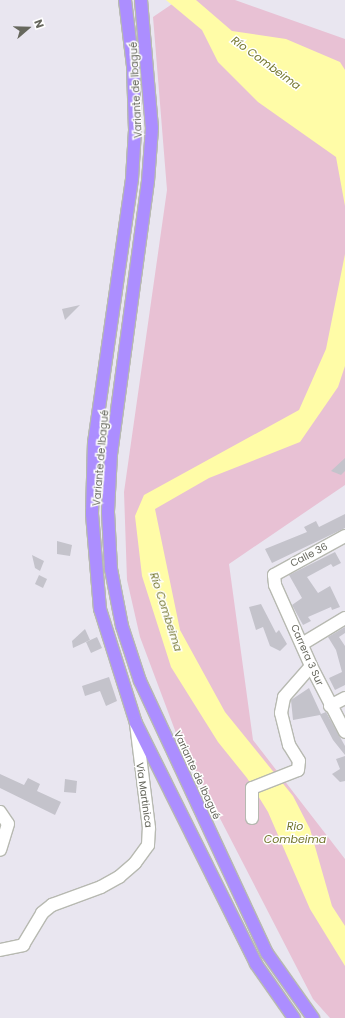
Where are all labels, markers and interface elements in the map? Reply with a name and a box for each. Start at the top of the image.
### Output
north arrow [8,8,48,48]
text: N [30,17,48,31]
water label: Río Combeima [229,33,303,93]
street label: Variante de Ibagué [127,42,145,138]
street label: Variante de Ibagué [91,409,111,507]
street label: Calle 36 [288,540,330,570]
water label: Río Combeima [147,571,185,653]
street label: Carrera 3 Sur [288,622,326,688]
street label: Variante de Ibagué [171,729,223,821]
street label: Vía Martinica [133,762,155,828]
water label: Rio Combeima [264,820,326,846]

